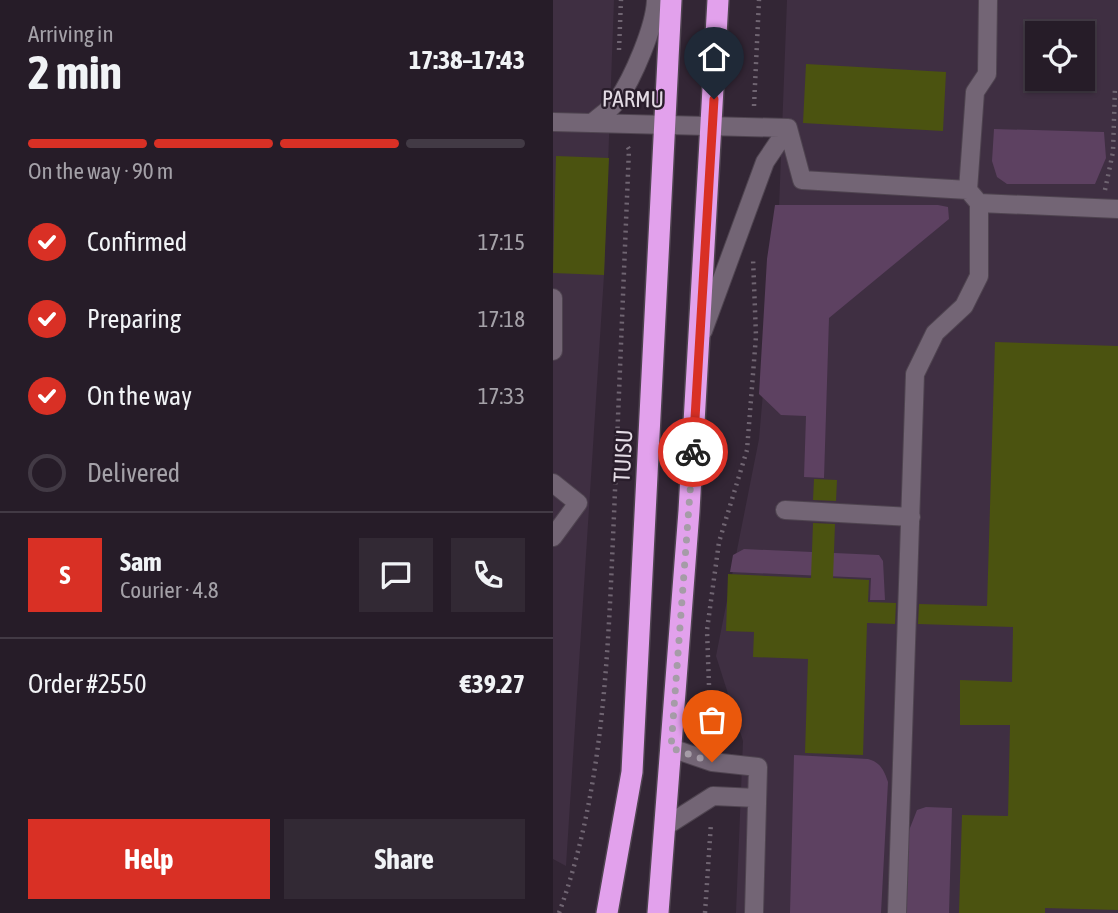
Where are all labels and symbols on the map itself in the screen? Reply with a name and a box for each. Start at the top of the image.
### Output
pin [684,27,744,99]
street label: PARMU [602,85,664,113]
courier [658,417,728,487]
street label: TUISU [609,429,637,483]
pin [682,690,742,762]

